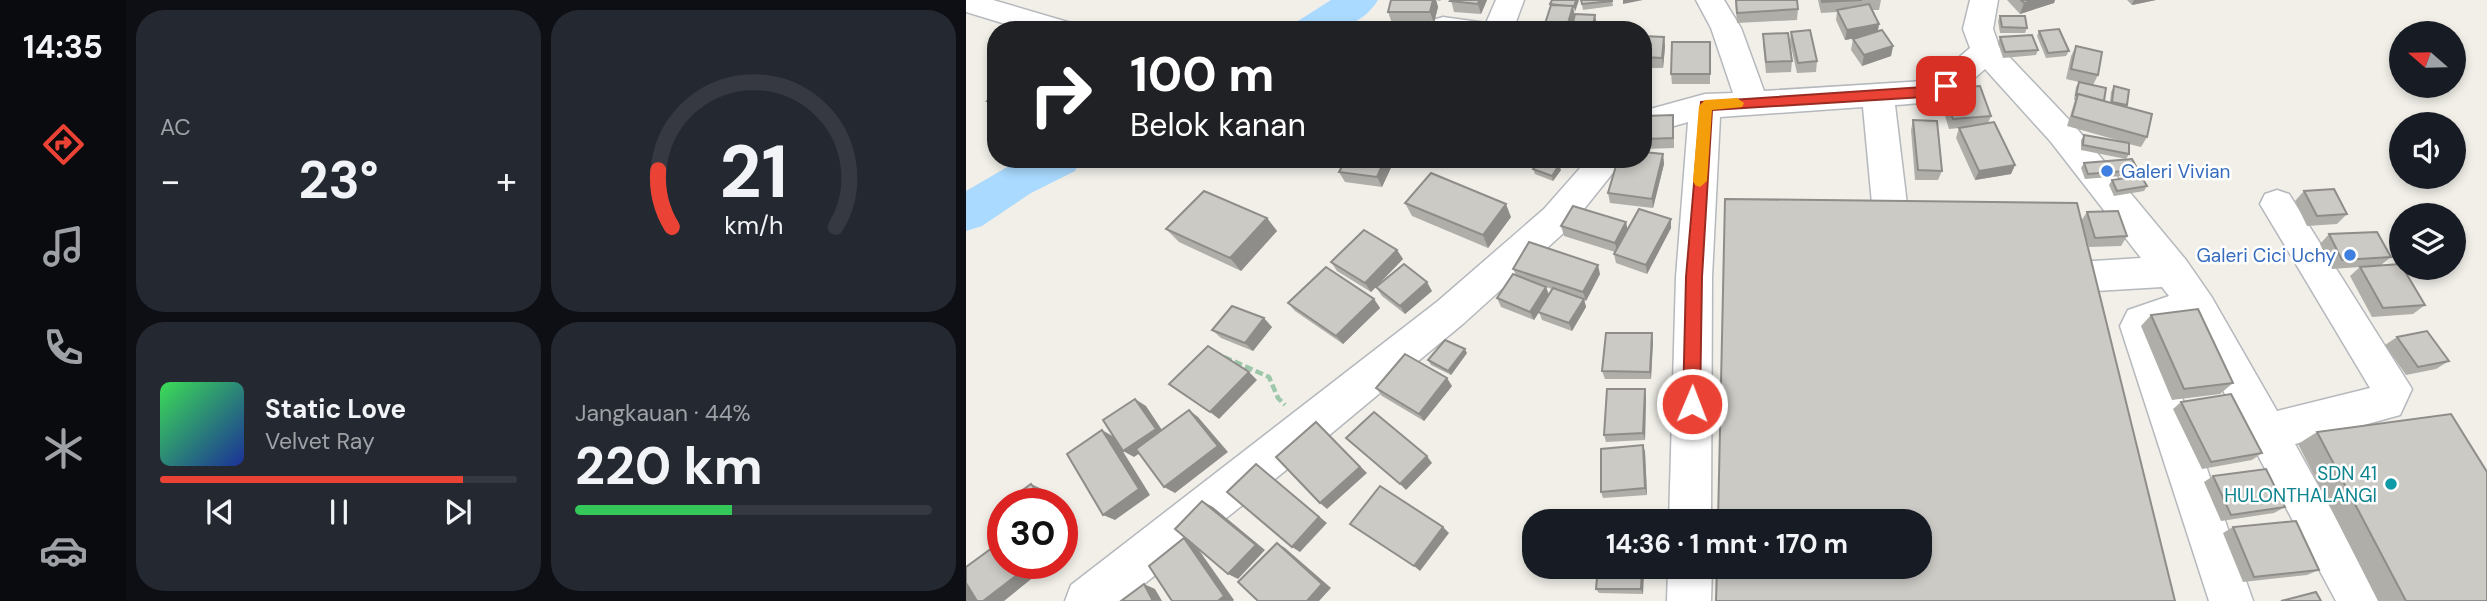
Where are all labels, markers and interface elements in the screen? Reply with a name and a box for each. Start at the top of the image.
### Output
north arrow [2389,21,2466,98]
map controls [2389,21,2466,280]
text: 14:35 [23,26,103,68]
text: 100 m [1130,42,1274,106]
icon: right [1015,49,1106,140]
pin [1916,56,1976,116]
icon: arrive [1927,67,1965,105]
text: Belok kanan [1130,104,1306,146]
text: AC [160,112,191,142]
button: sound [2389,112,2466,189]
icon: directions [39,120,88,169]
text: 21 [719,125,788,220]
text: 23° [298,146,379,214]
text: − [160,156,181,206]
text: + [496,156,517,206]
place label: Galeri Vivian [2121,159,2231,184]
marker: Galeri Vivian [2099,163,2115,179]
button: layers [2389,203,2466,280]
text: km/h [724,209,783,242]
icon: music [39,222,88,271]
place label: Galeri Cici Uchy [2196,243,2336,268]
marker: Galeri Cici Uchy [2342,247,2358,263]
icon: phone [39,323,88,372]
position arrow [1655,367,1729,441]
text: Static Love [265,392,406,426]
text: Jangkauan · 44% [575,398,751,428]
icon: climate [39,424,88,473]
text: Velvet Ray [265,426,375,456]
text: 220 km [575,432,763,500]
place label: SDN 41 HULONTHALANGI [2224,461,2377,508]
marker: SDN 41 HULONTHALANGI [2383,476,2399,492]
speed limit sign: 30 [987,488,1078,579]
icon: previous [201,493,239,531]
icon: pause [320,493,358,531]
icon: next [439,493,477,531]
icon: car [39,526,88,575]
text: 14:36 · 1 mnt · 170 m [1606,527,1848,561]

